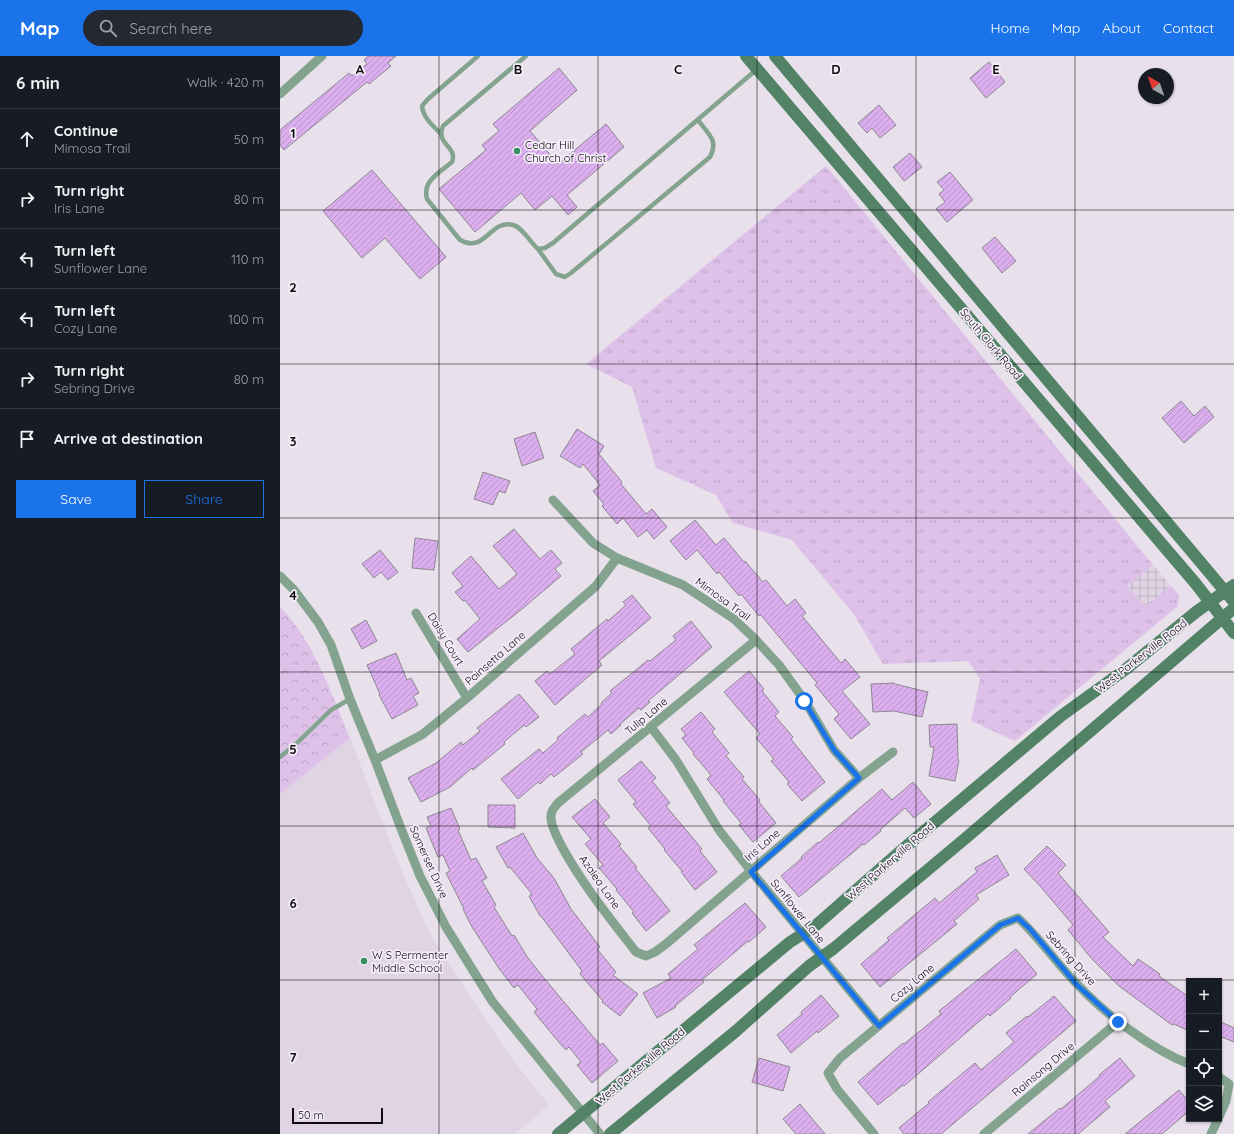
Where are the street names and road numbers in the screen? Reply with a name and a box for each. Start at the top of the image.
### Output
street label: South Clark Road [957,305,1025,383]
street label: Mimosa Trail [693,574,753,624]
street label: Daisy Court [425,610,467,668]
street label: West Parkerville Road [1092,616,1190,696]
street label: Poinsetta Lane [462,628,528,688]
street label: Tulip Lane [622,694,670,738]
street label: West Parkerville Road [843,819,937,903]
street label: Somerset Drive [407,824,451,900]
street label: Iris Lane [741,826,783,864]
street label: Azalea Lane [576,852,624,912]
street label: Sunflower Lane [768,876,828,946]
street label: Sebring Drive [1043,928,1099,988]
street label: Cozy Lane [887,960,937,1006]
street label: West Parkerville Road [593,1025,687,1107]
street label: Rainsong Drive [1009,1039,1077,1099]

